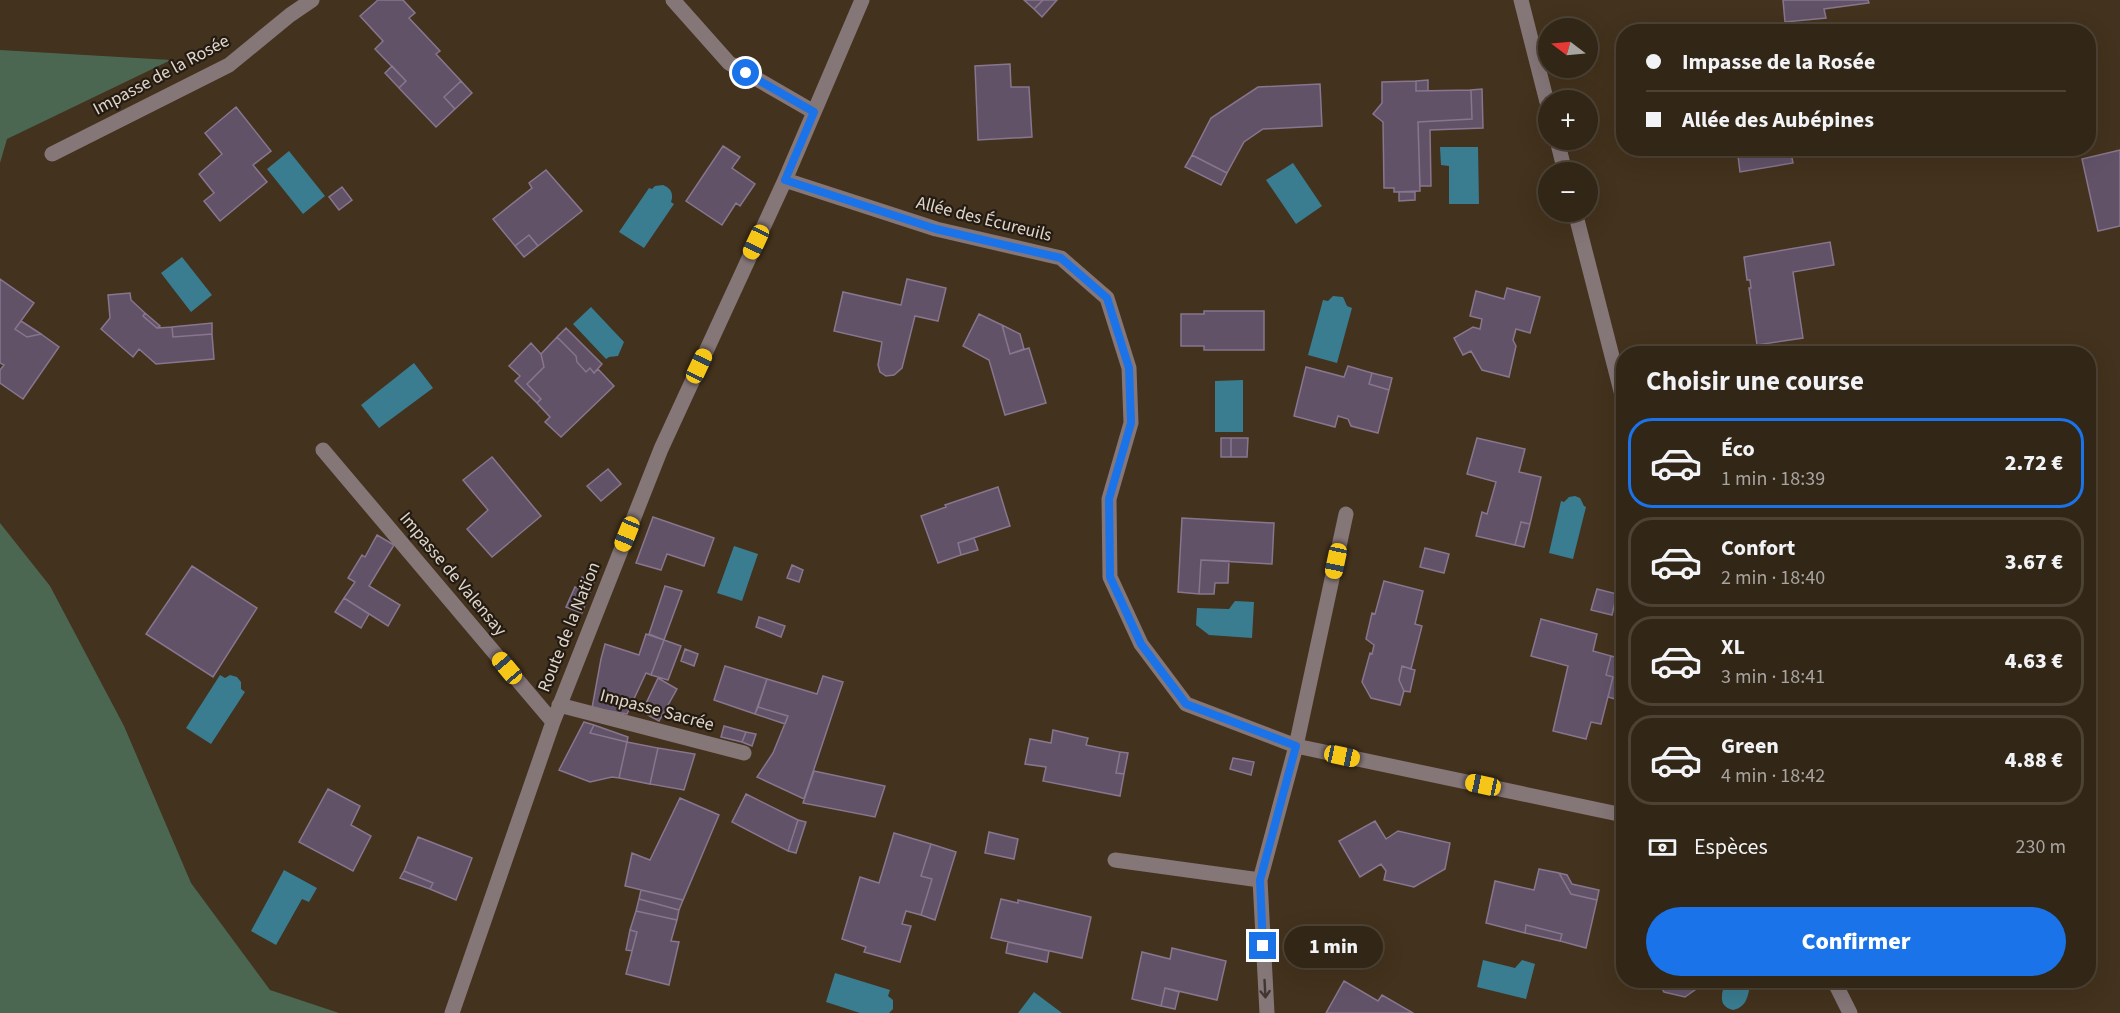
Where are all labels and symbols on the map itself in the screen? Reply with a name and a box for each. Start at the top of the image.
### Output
north arrow [1538,18,1598,78]
street label: Impasse de la Rosée [88,28,234,121]
route start [732,59,759,86]
street label: Allée des Écureuils [913,190,1055,248]
car [740,222,772,262]
car [683,346,715,386]
street label: Impasse de Valensay [394,507,513,642]
car [612,514,642,554]
car [1323,542,1349,580]
street label: Route de la Nation [531,558,607,696]
car [489,648,525,688]
street label: Impasse Sacrée [597,683,717,737]
car [1323,743,1361,769]
car [1464,772,1502,798]
callout: 1 min [1284,925,1383,967]
route end [1249,932,1276,959]
one-way arrow [1260,979,1271,999]

